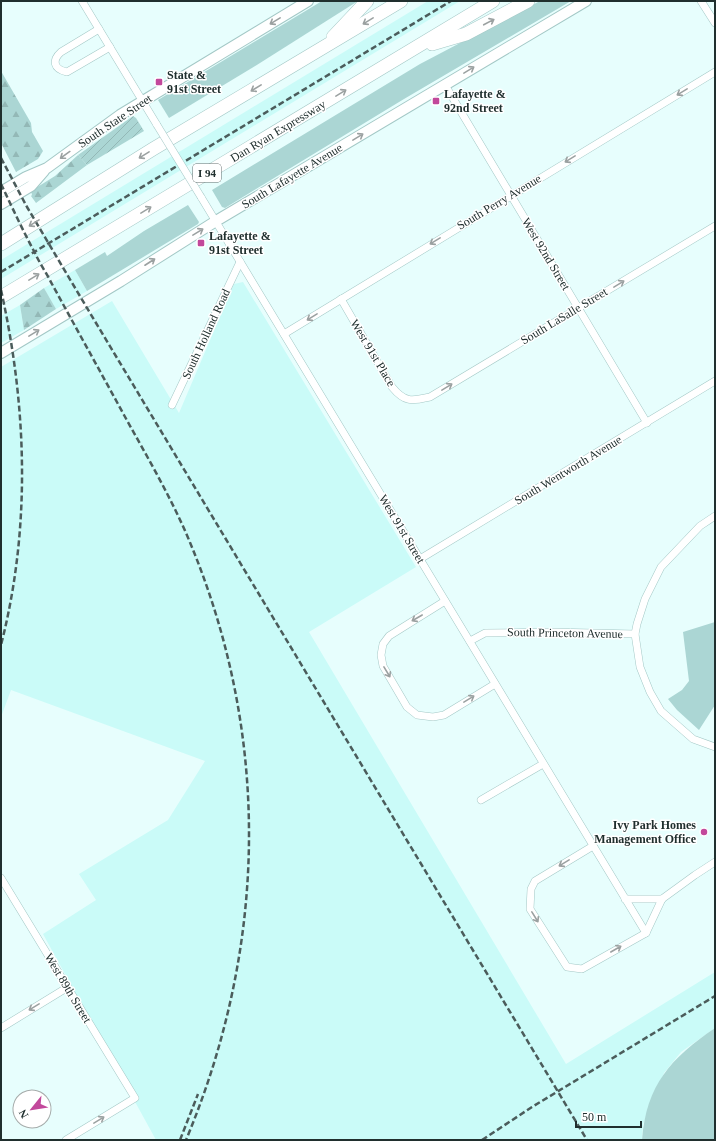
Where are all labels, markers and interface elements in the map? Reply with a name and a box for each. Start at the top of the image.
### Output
one-way arrow [269,18,281,26]
one-way arrow [362,18,374,26]
one-way arrow [483,18,495,25]
one-way arrow [463,66,475,74]
place label: State & 91st Street [167,68,221,96]
marker: State & 91st Street [154,77,164,87]
one-way arrow [250,85,262,93]
place label: Lafayette & 92nd Street [444,87,506,115]
one-way arrow [335,89,346,97]
one-way arrow [676,89,688,97]
street label: South State Street [75,91,155,151]
marker: Lafayette & 92nd Street [431,96,441,106]
street label: Dan Ryan Expressway [228,97,328,165]
one-way arrow [352,132,364,140]
street label: South Lafayette Avenue [239,140,345,212]
one-way arrow [139,150,150,159]
one-way arrow [60,151,71,160]
one-way arrow [564,156,576,164]
road number: I 94 [193,164,221,182]
street label: South Perry Avenue [454,171,544,233]
one-way arrow [140,206,151,214]
street label: West 92nd Street [519,215,573,293]
one-way arrow [28,220,40,228]
one-way arrow [192,228,204,236]
place label: Lafayette & 91st Street [209,229,271,257]
marker: Lafayette & 91st Street [196,238,206,248]
one-way arrow [429,238,441,246]
one-way arrow [144,258,155,266]
one-way arrow [28,273,39,281]
one-way arrow [613,279,625,287]
street label: South LaSalle Street [518,284,610,347]
street label: South Holland Road [179,287,233,381]
one-way arrow [306,313,318,321]
street label: West 91st Place [348,317,398,389]
one-way arrow [28,329,39,337]
one-way arrow [441,382,453,390]
street label: South Wentworth Avenue [512,432,624,508]
street label: West 91st Street [376,492,428,566]
one-way arrow [411,615,423,623]
street label: South Princeton Avenue [507,625,623,641]
one-way arrow [383,666,391,678]
one-way arrow [463,695,475,703]
place label: Ivy Park Homes Management Office [594,818,697,846]
marker: Ivy Park Homes Management Office [699,827,709,837]
one-way arrow [558,860,570,868]
one-way arrow [532,911,540,923]
one-way arrow [610,945,622,953]
street label: West 89th Street [42,951,95,1026]
one-way arrow [28,1004,40,1012]
north arrow [12,1089,52,1129]
scale bar [576,1103,641,1129]
text: N [16,1108,31,1120]
text: 50 m [582,1110,607,1124]
one-way arrow [93,1115,105,1123]

